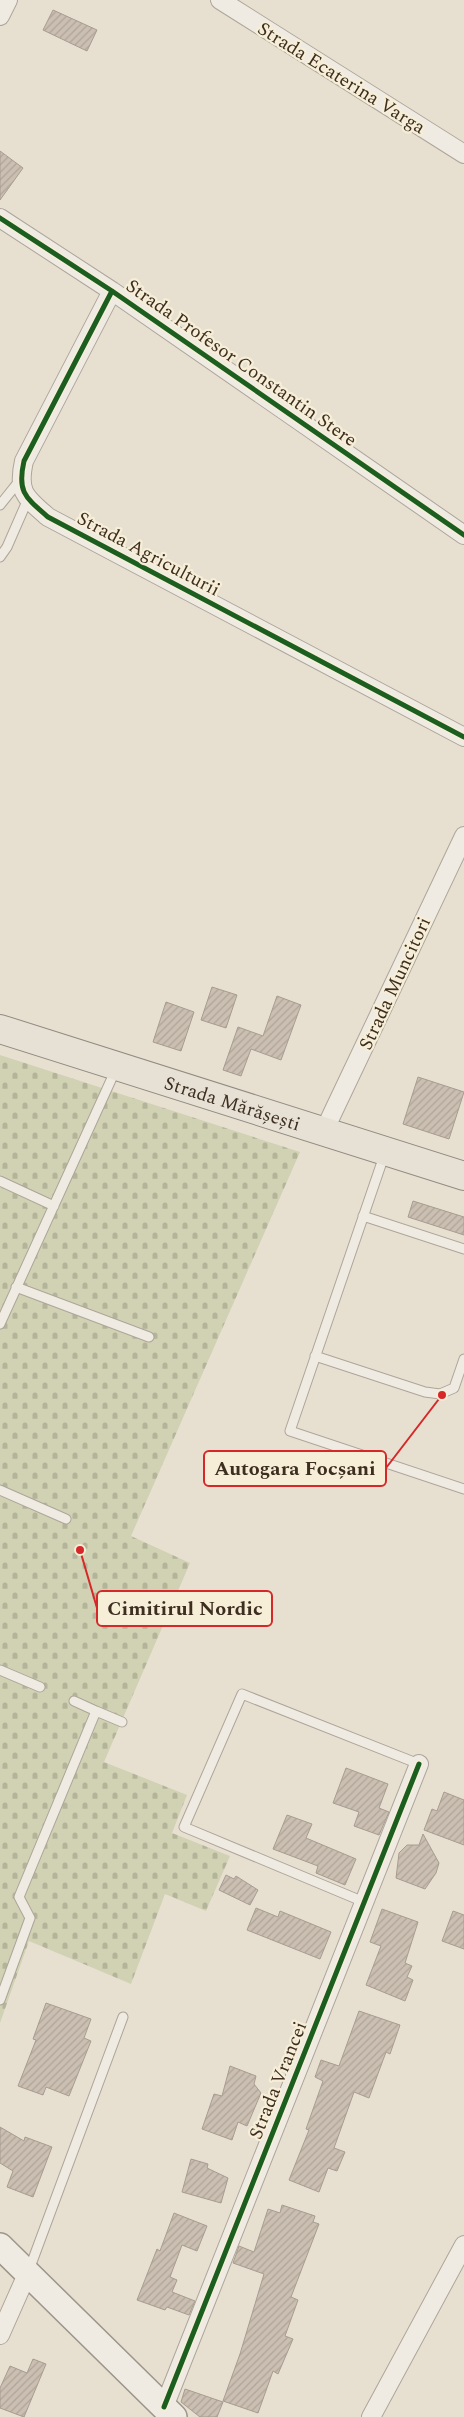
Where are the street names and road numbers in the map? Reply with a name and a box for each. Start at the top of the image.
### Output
street label: Strada Ecaterina Varga [251,15,432,142]
street label: Strada Profesor Constantin Stere [119,272,363,454]
street label: Strada Agriculturii [71,504,225,604]
street label: Strada Muncitori [352,912,439,1055]
street label: Strada Mărășești [160,1069,304,1139]
street label: Strada Vrancei [242,2017,315,2144]

